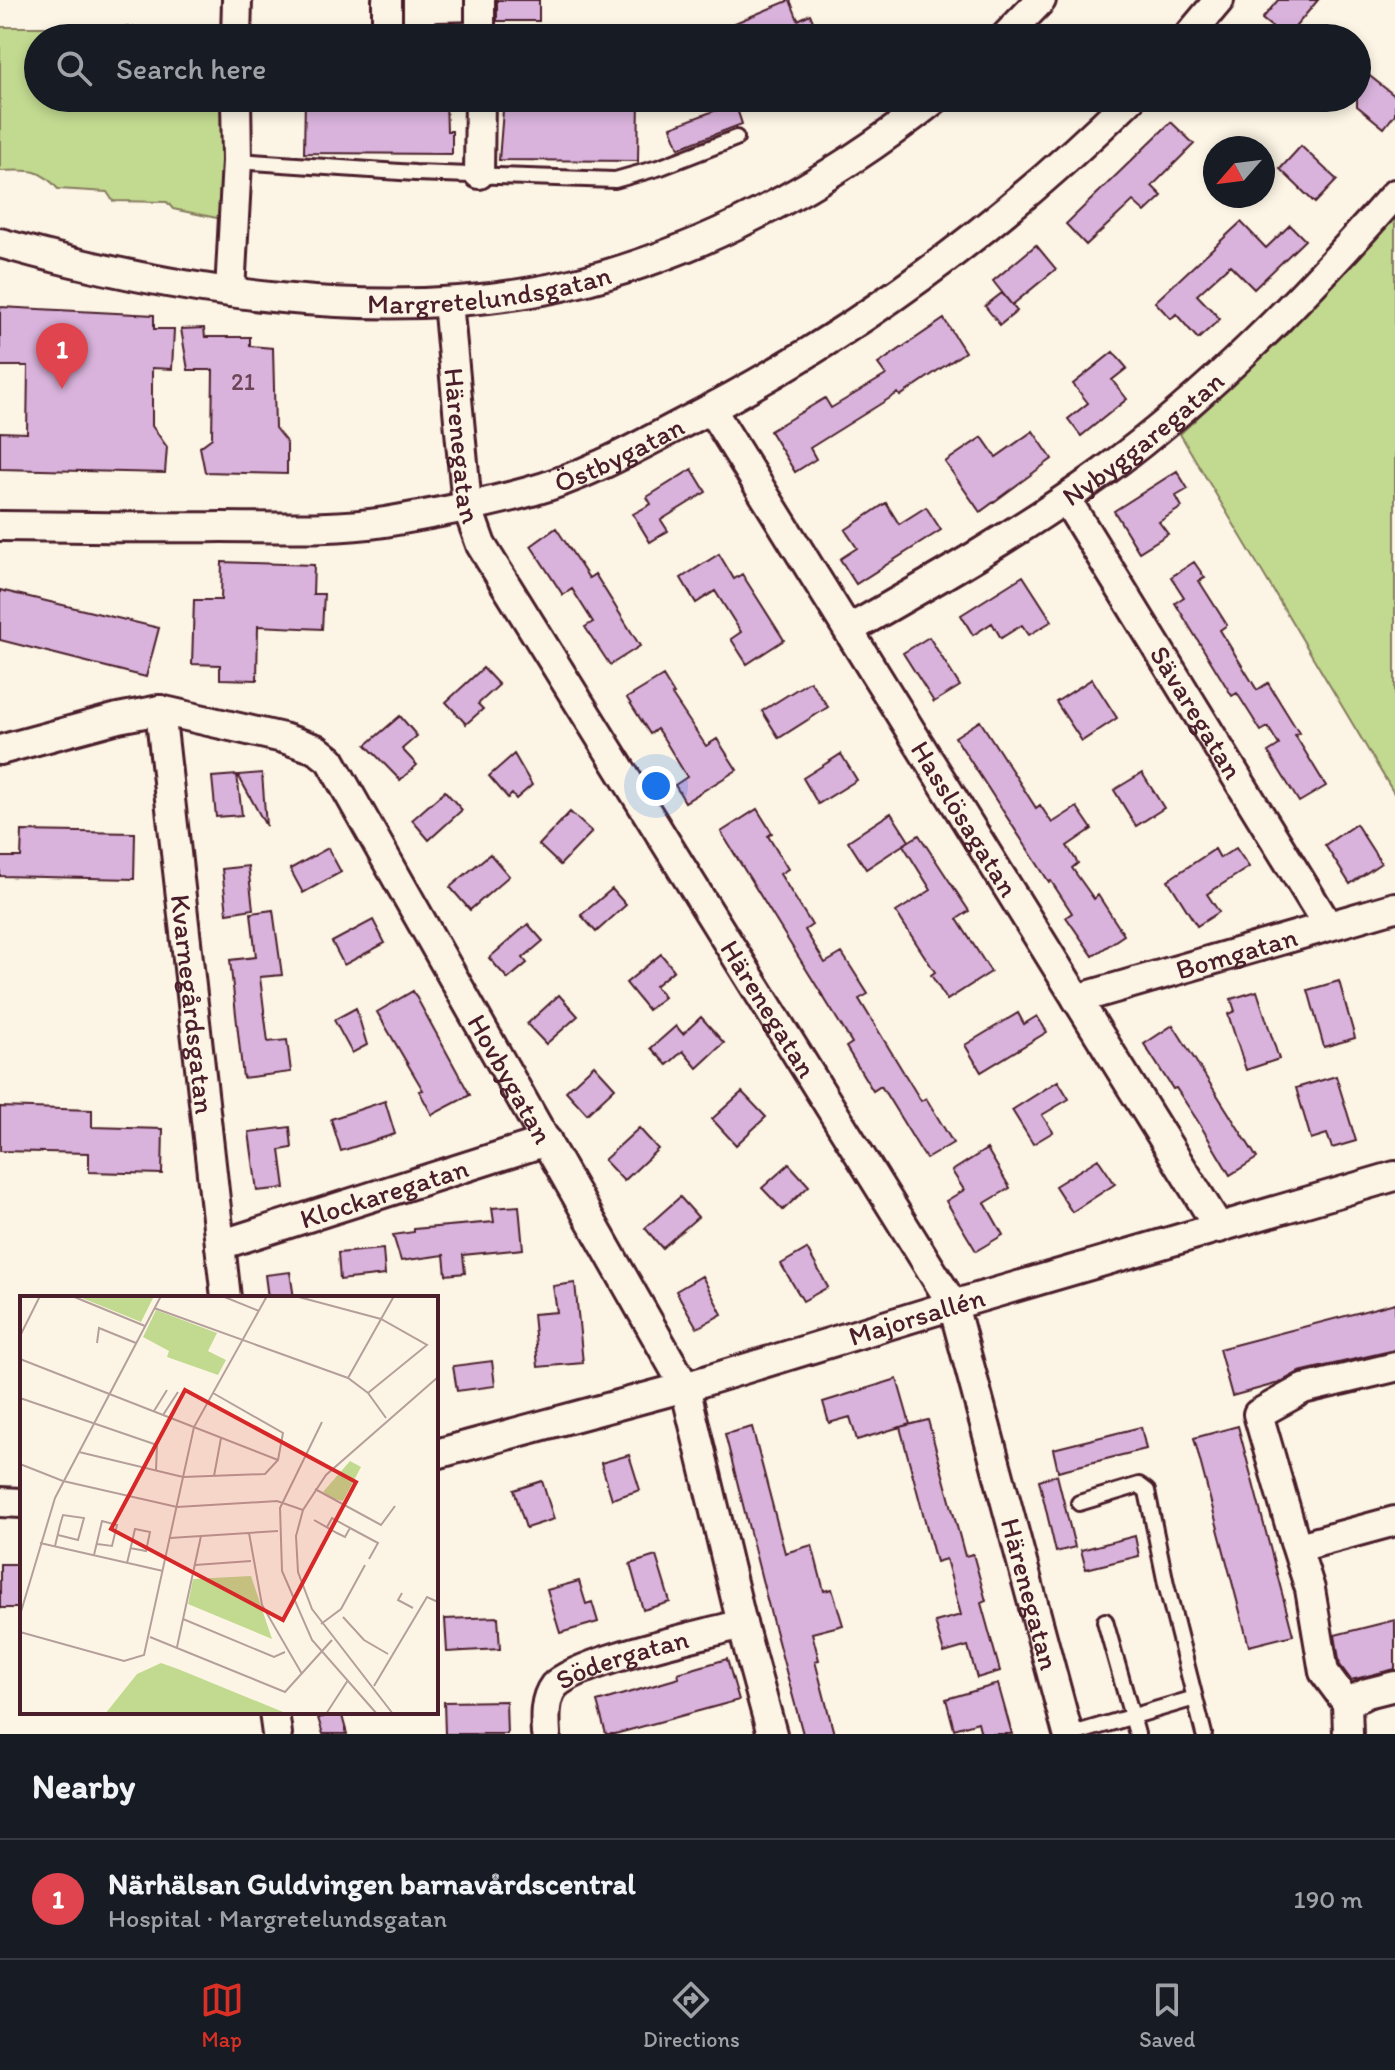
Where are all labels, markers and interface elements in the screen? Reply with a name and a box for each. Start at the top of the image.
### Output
search box [24,24,1371,112]
icon: search [52,46,96,90]
text: Search here [116,50,266,87]
north arrow [1203,136,1275,208]
street label: Margretelundsgatan [367,257,615,321]
pin: 1 [36,323,88,389]
street label: Nybyggaregatan [1055,363,1231,513]
street label: Härenegatan [437,366,489,528]
house number: 21 [231,367,255,396]
street label: Östbygatan [549,409,690,500]
street label: Sävaregatan [1143,639,1251,785]
street label: Hasslösagatan [904,734,1026,903]
your location [636,766,676,806]
street label: Kvarnegårdsgatan [164,892,222,1116]
street label: Bomgatan [1172,919,1301,987]
street label: Härenegatan [713,933,824,1084]
street label: Hovbygatan [460,1008,561,1150]
street label: Klockaregatan [295,1150,473,1236]
street label: Majorsallén [844,1280,989,1353]
inset map [20,1296,438,1714]
street label: Härenegatan [994,1514,1067,1673]
street label: Södergatan [549,1621,692,1697]
text: Nearby [32,1766,135,1807]
text: Närhälsan Guldvingen barnavårdscentral [108,1865,636,1902]
text: 1 [52,1883,64,1915]
text: 190 m [1294,1883,1363,1915]
text: Hospital · Margretelundsgatan [108,1902,447,1934]
tab: Map [200,1978,244,2053]
tab: Directions [643,1978,740,2053]
tab: Saved [1139,1978,1195,2053]

